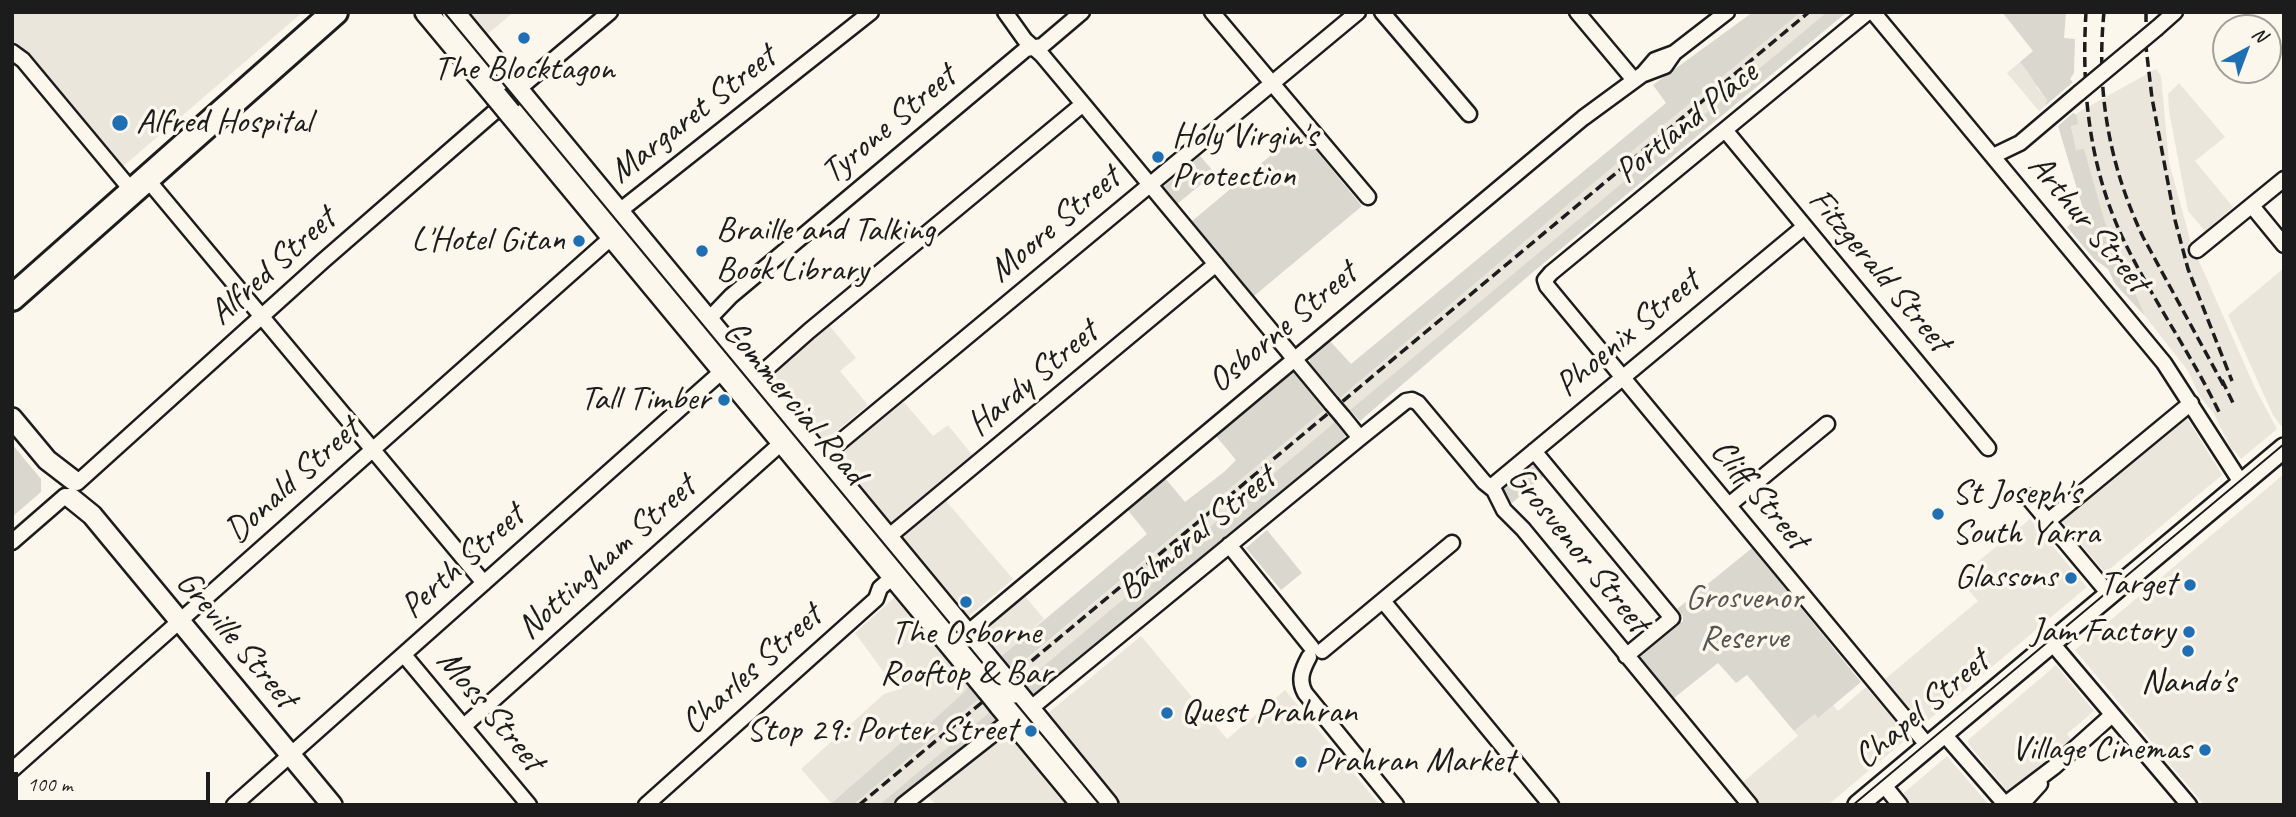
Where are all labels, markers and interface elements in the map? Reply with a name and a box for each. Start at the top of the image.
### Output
north arrow [2212,14,2282,84]
text: N [2247,22,2272,48]
marker: The Blocktagon [516,30,532,46]
street label: Margaret Street [601,37,785,193]
place label: The Blocktagon [434,49,614,91]
street label: Portland Place [1607,53,1767,193]
street label: Tyrone Street [813,57,965,193]
place label: Alfred Hospital [136,102,311,144]
marker: Alfred Hospital [110,113,130,133]
place label: Holy Virgin's Protection [1172,116,1317,198]
street label: Arthur Street [2018,146,2158,302]
marker: Holy Virgin's Protection [1150,149,1166,165]
street label: Moore Street [981,158,1129,292]
street label: Fitzgerald Street [1798,181,1960,361]
street label: Alfred Street [201,199,345,335]
place label: Braille and Talking Book Library [716,210,935,292]
place label: L'Hotel Gitan [411,220,565,262]
marker: L'Hotel Gitan [571,233,587,249]
marker: Braille and Talking Book Library [694,243,710,259]
street label: Osborne Street [1200,254,1366,402]
street label: Phoenix Street [1547,261,1709,407]
street label: Commercial Road [713,312,875,494]
street label: Hardy Street [959,312,1107,446]
place label: Tall Timber [580,379,710,421]
marker: Tall Timber [716,392,732,408]
street label: Donald Street [217,409,369,553]
street label: Cliff Street [1701,431,1817,559]
street label: Balmoral Street [1110,458,1284,610]
street label: Grosvenor Street [1498,458,1658,642]
street label: Nottingham Street [509,467,705,649]
place label: St Joseph's South Yarra [1952,473,2100,555]
street label: Perth Street [393,496,533,628]
marker: St Joseph's South Yarra [1930,506,1946,522]
place label: Glassons [1954,557,2057,599]
street label: Greville Street [166,563,306,717]
place label: Target [2100,564,2176,606]
marker: Glassons [2063,570,2079,586]
marker: Target [2182,577,2198,593]
park label: Grosvenor Reserve [1685,578,1803,660]
marker: The Osborne Rooftop & Bar [958,594,974,610]
street label: Charles Street [673,596,831,744]
place label: Jam Factory [2030,611,2175,653]
place label: The Osborne Rooftop & Bar [880,613,1052,695]
marker: Jam Factory [2181,624,2197,640]
street label: Chapel Street [1846,641,1998,779]
street label: Moss Street [427,642,553,780]
marker: Nando's [2180,643,2196,659]
place label: Nando's [2141,662,2235,704]
place label: Quest Prahran [1181,692,1357,734]
marker: Quest Prahran [1159,705,1175,721]
place label: Stop 29: Porter Street [746,710,1017,752]
marker: Stop 29: Porter Street [1023,723,1039,739]
place label: Village Cinemas [2011,729,2191,771]
place label: Prahran Market [1315,741,1515,783]
marker: Village Cinemas [2197,742,2213,758]
marker: Prahran Market [1293,754,1309,770]
scale bar [18,758,214,802]
text: 100 m [27,771,72,797]

